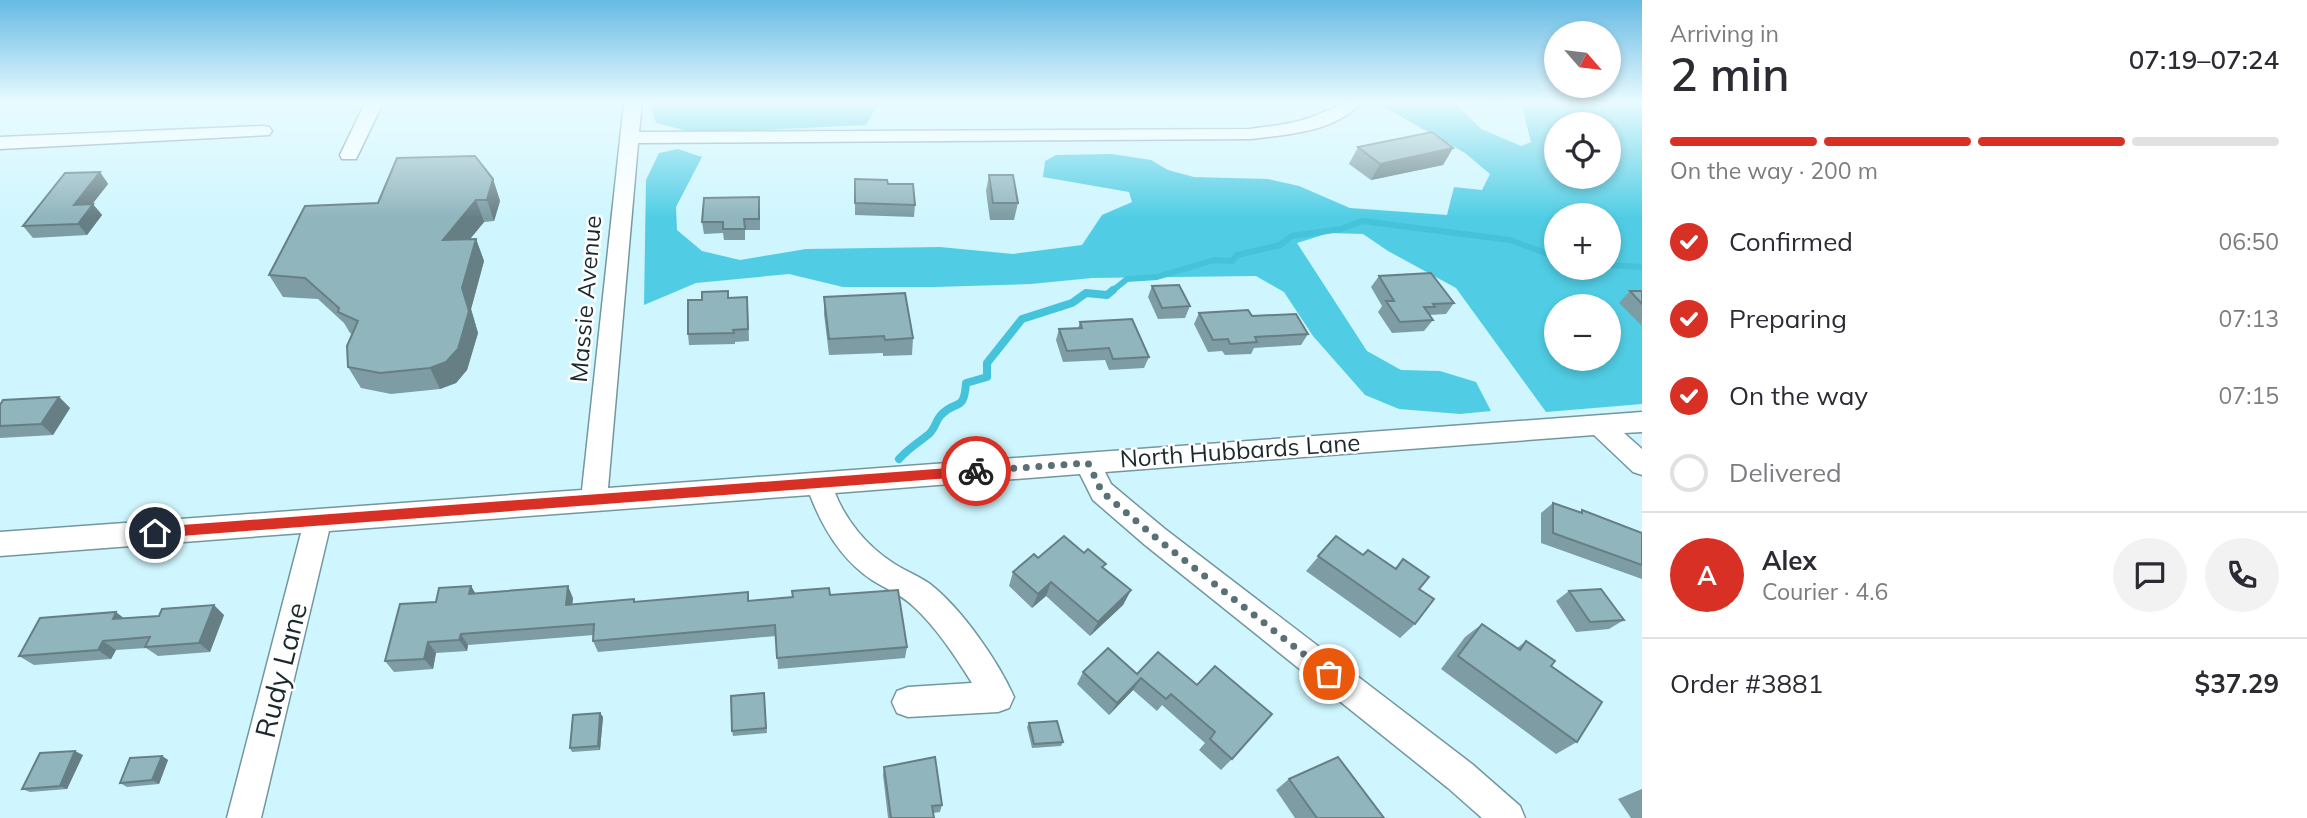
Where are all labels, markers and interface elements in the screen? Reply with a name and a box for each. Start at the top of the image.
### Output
text: Arriving in [1670,19,1779,48]
north arrow [1544,21,1620,98]
map controls [1544,21,1621,371]
text: 07:19–07:24 [2129,43,2279,76]
text: 2 min [1670,45,1789,103]
button: locate [1544,112,1621,189]
text: On the way · 200 m [1670,156,1878,185]
button: + [1544,203,1621,280]
street label: Massie Avenue [563,214,607,384]
icon: check [1670,223,1708,261]
text: Confirmed [1729,225,1853,258]
text: 06:50 [2219,227,2279,256]
button: − [1544,294,1621,371]
icon: check [1670,300,1708,338]
text: Preparing [1729,302,1847,335]
text: 07:13 [2219,304,2279,333]
icon: check [1670,377,1708,415]
text: On the way [1729,379,1868,412]
text: 07:15 [2219,381,2279,410]
street label: North Hubbards Lane [1119,427,1361,473]
courier [941,436,1011,506]
icon: bike [957,452,995,490]
text: Delivered [1729,456,1842,489]
pin [125,503,185,563]
icon: home [136,514,174,552]
button: chat [2113,538,2187,612]
button: phone [2205,538,2279,612]
text: Alex [1762,544,1817,577]
text: A [1697,559,1717,592]
text: Courier · 4.6 [1762,577,1888,606]
street label: Rudy Lane [247,599,314,741]
pin [1299,644,1359,704]
icon: bag [1310,655,1348,693]
text: Order #3881 [1670,667,1823,700]
text: $37.29 [2195,667,2279,700]

